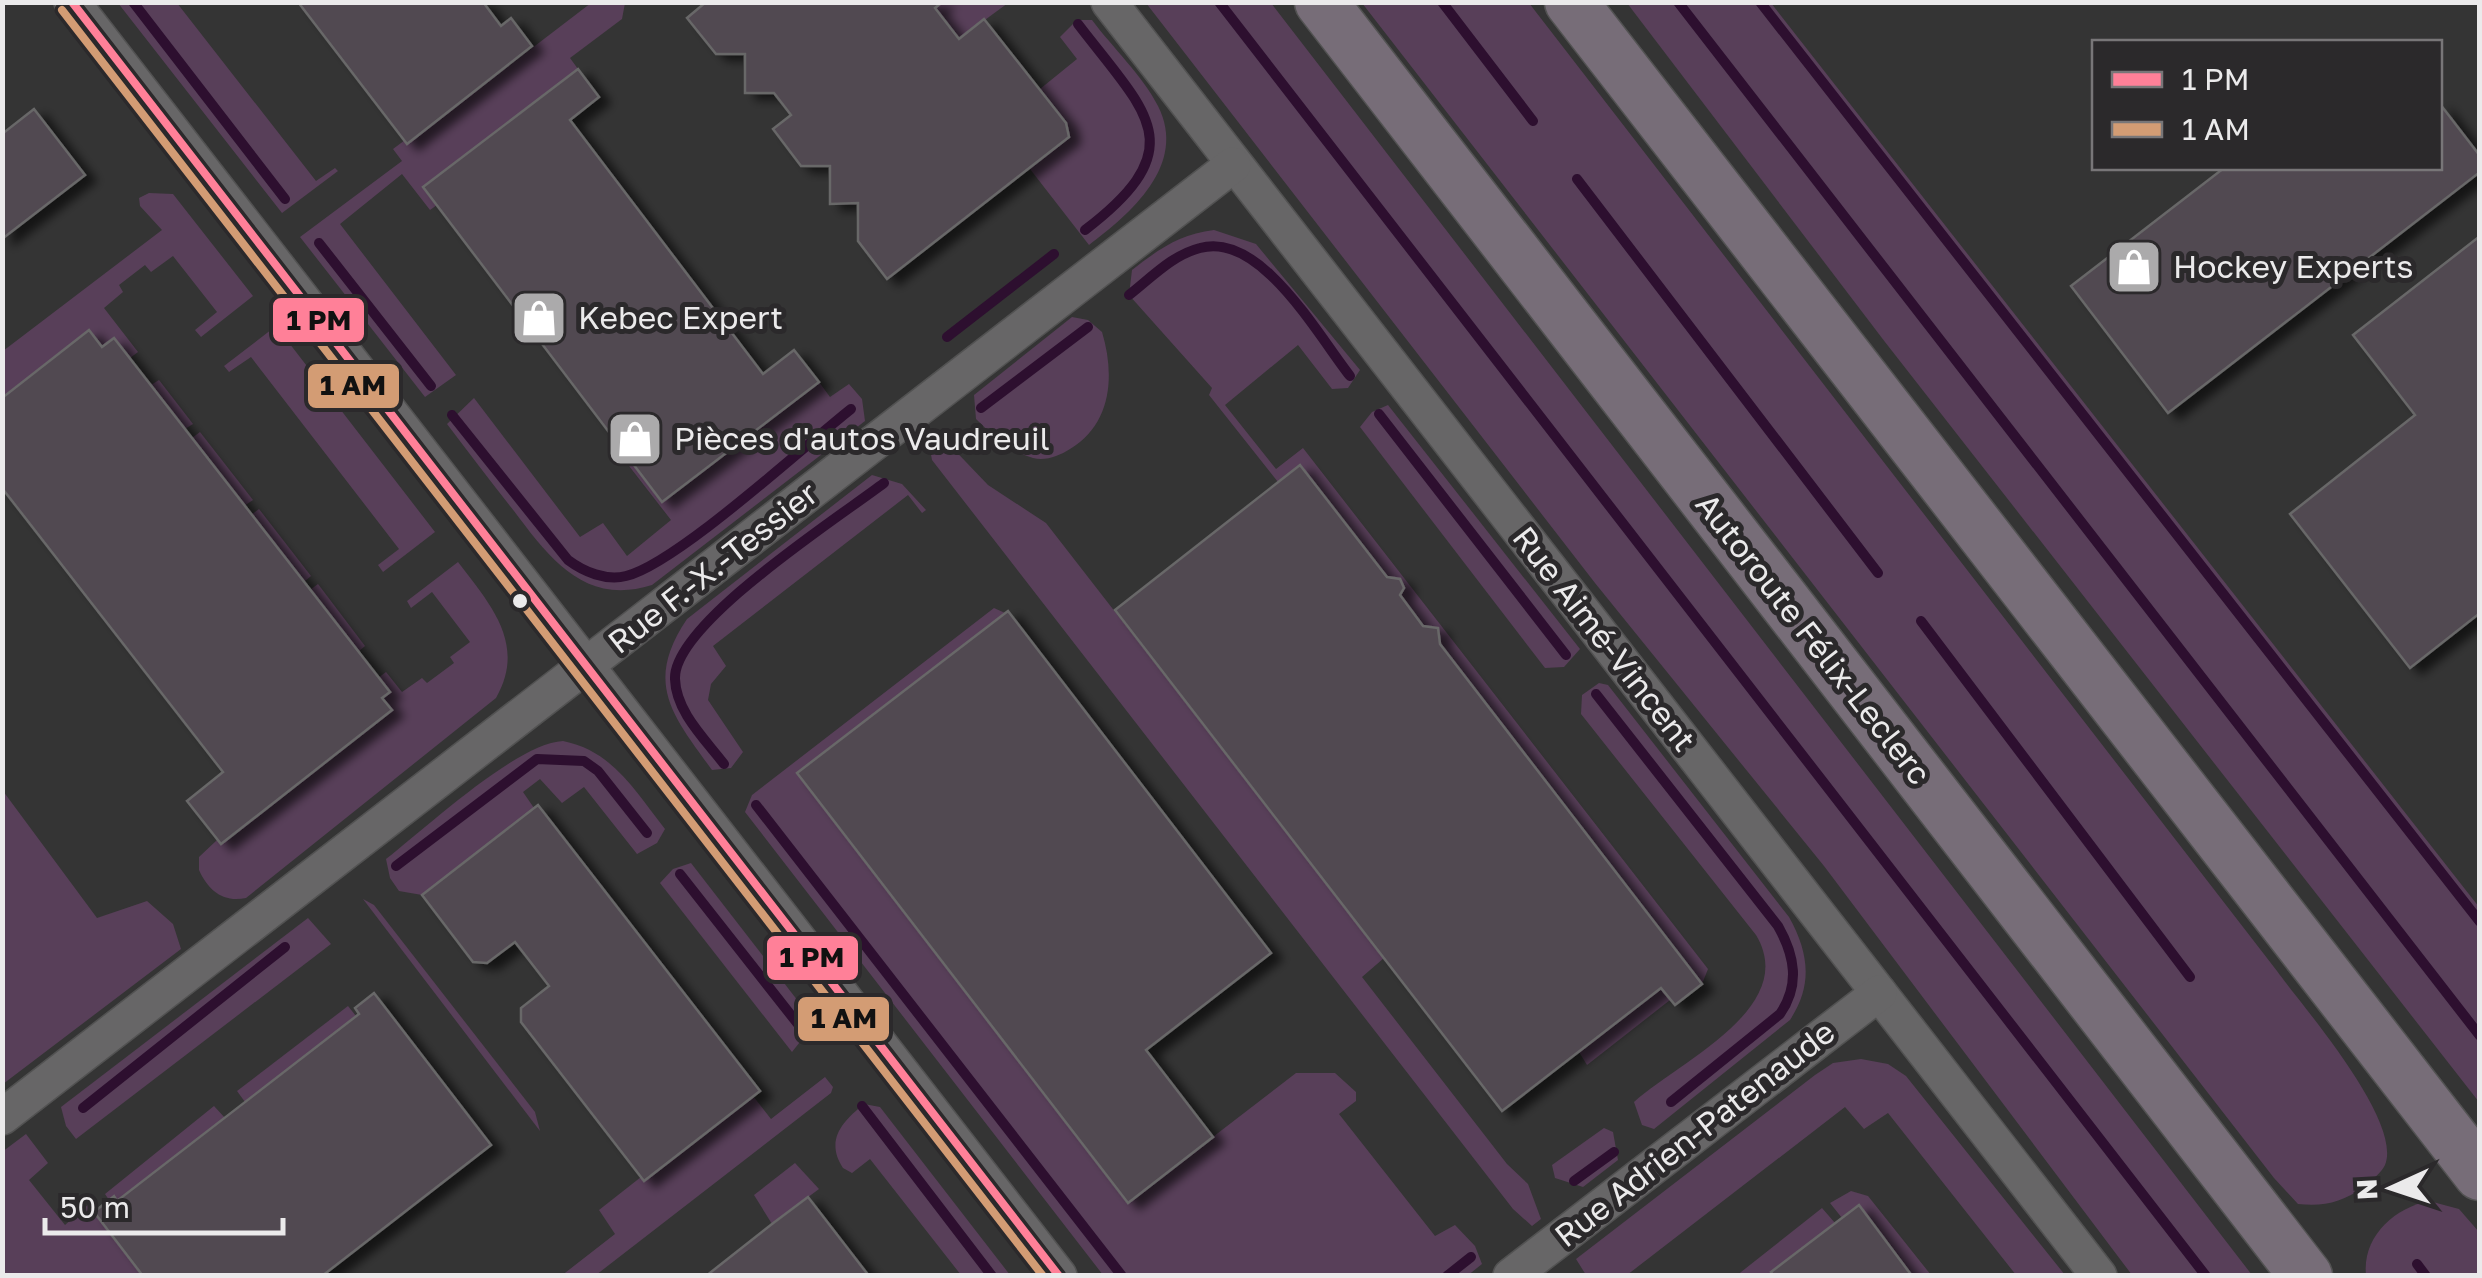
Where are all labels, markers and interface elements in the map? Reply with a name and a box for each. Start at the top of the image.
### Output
legend [2092,40,2442,170]
text: 1 PM [2182,61,2250,97]
text: 1 AM [2182,111,2250,147]
shop icon: Hockey Experts [2104,237,2164,297]
place label: Hockey Experts [2173,247,2413,285]
shop icon: Kebec Expert [509,288,569,348]
line badge: 1 PM [271,296,366,344]
place label: Kebec Expert [578,298,783,336]
text: 1 PM [286,303,352,336]
line badge: 1 AM [306,362,401,410]
text: 1 AM [320,368,386,401]
shop icon: Pièces d'autos Vaudreuil [605,409,665,469]
place label: Pièces d'autos Vaudreuil [674,419,1050,457]
street label: Rue F.-X.-Tessier [600,474,825,661]
street label: Autoroute Félix-Leclerc [1688,485,1939,791]
street label: Rue Aimé-Vincent [1505,519,1704,758]
unlabelled marker [510,591,530,611]
line badge: 1 PM [765,934,860,982]
text: 1 PM [779,940,845,973]
line badge: 1 AM [796,995,891,1043]
text: 1 AM [811,1001,877,1034]
street label: Rue Adrien-Patenaude [1547,1012,1842,1254]
north arrow [2342,1138,2442,1238]
scale bar [45,1173,282,1235]
text: N [2350,1178,2384,1201]
text: 50 m [60,1189,130,1225]

